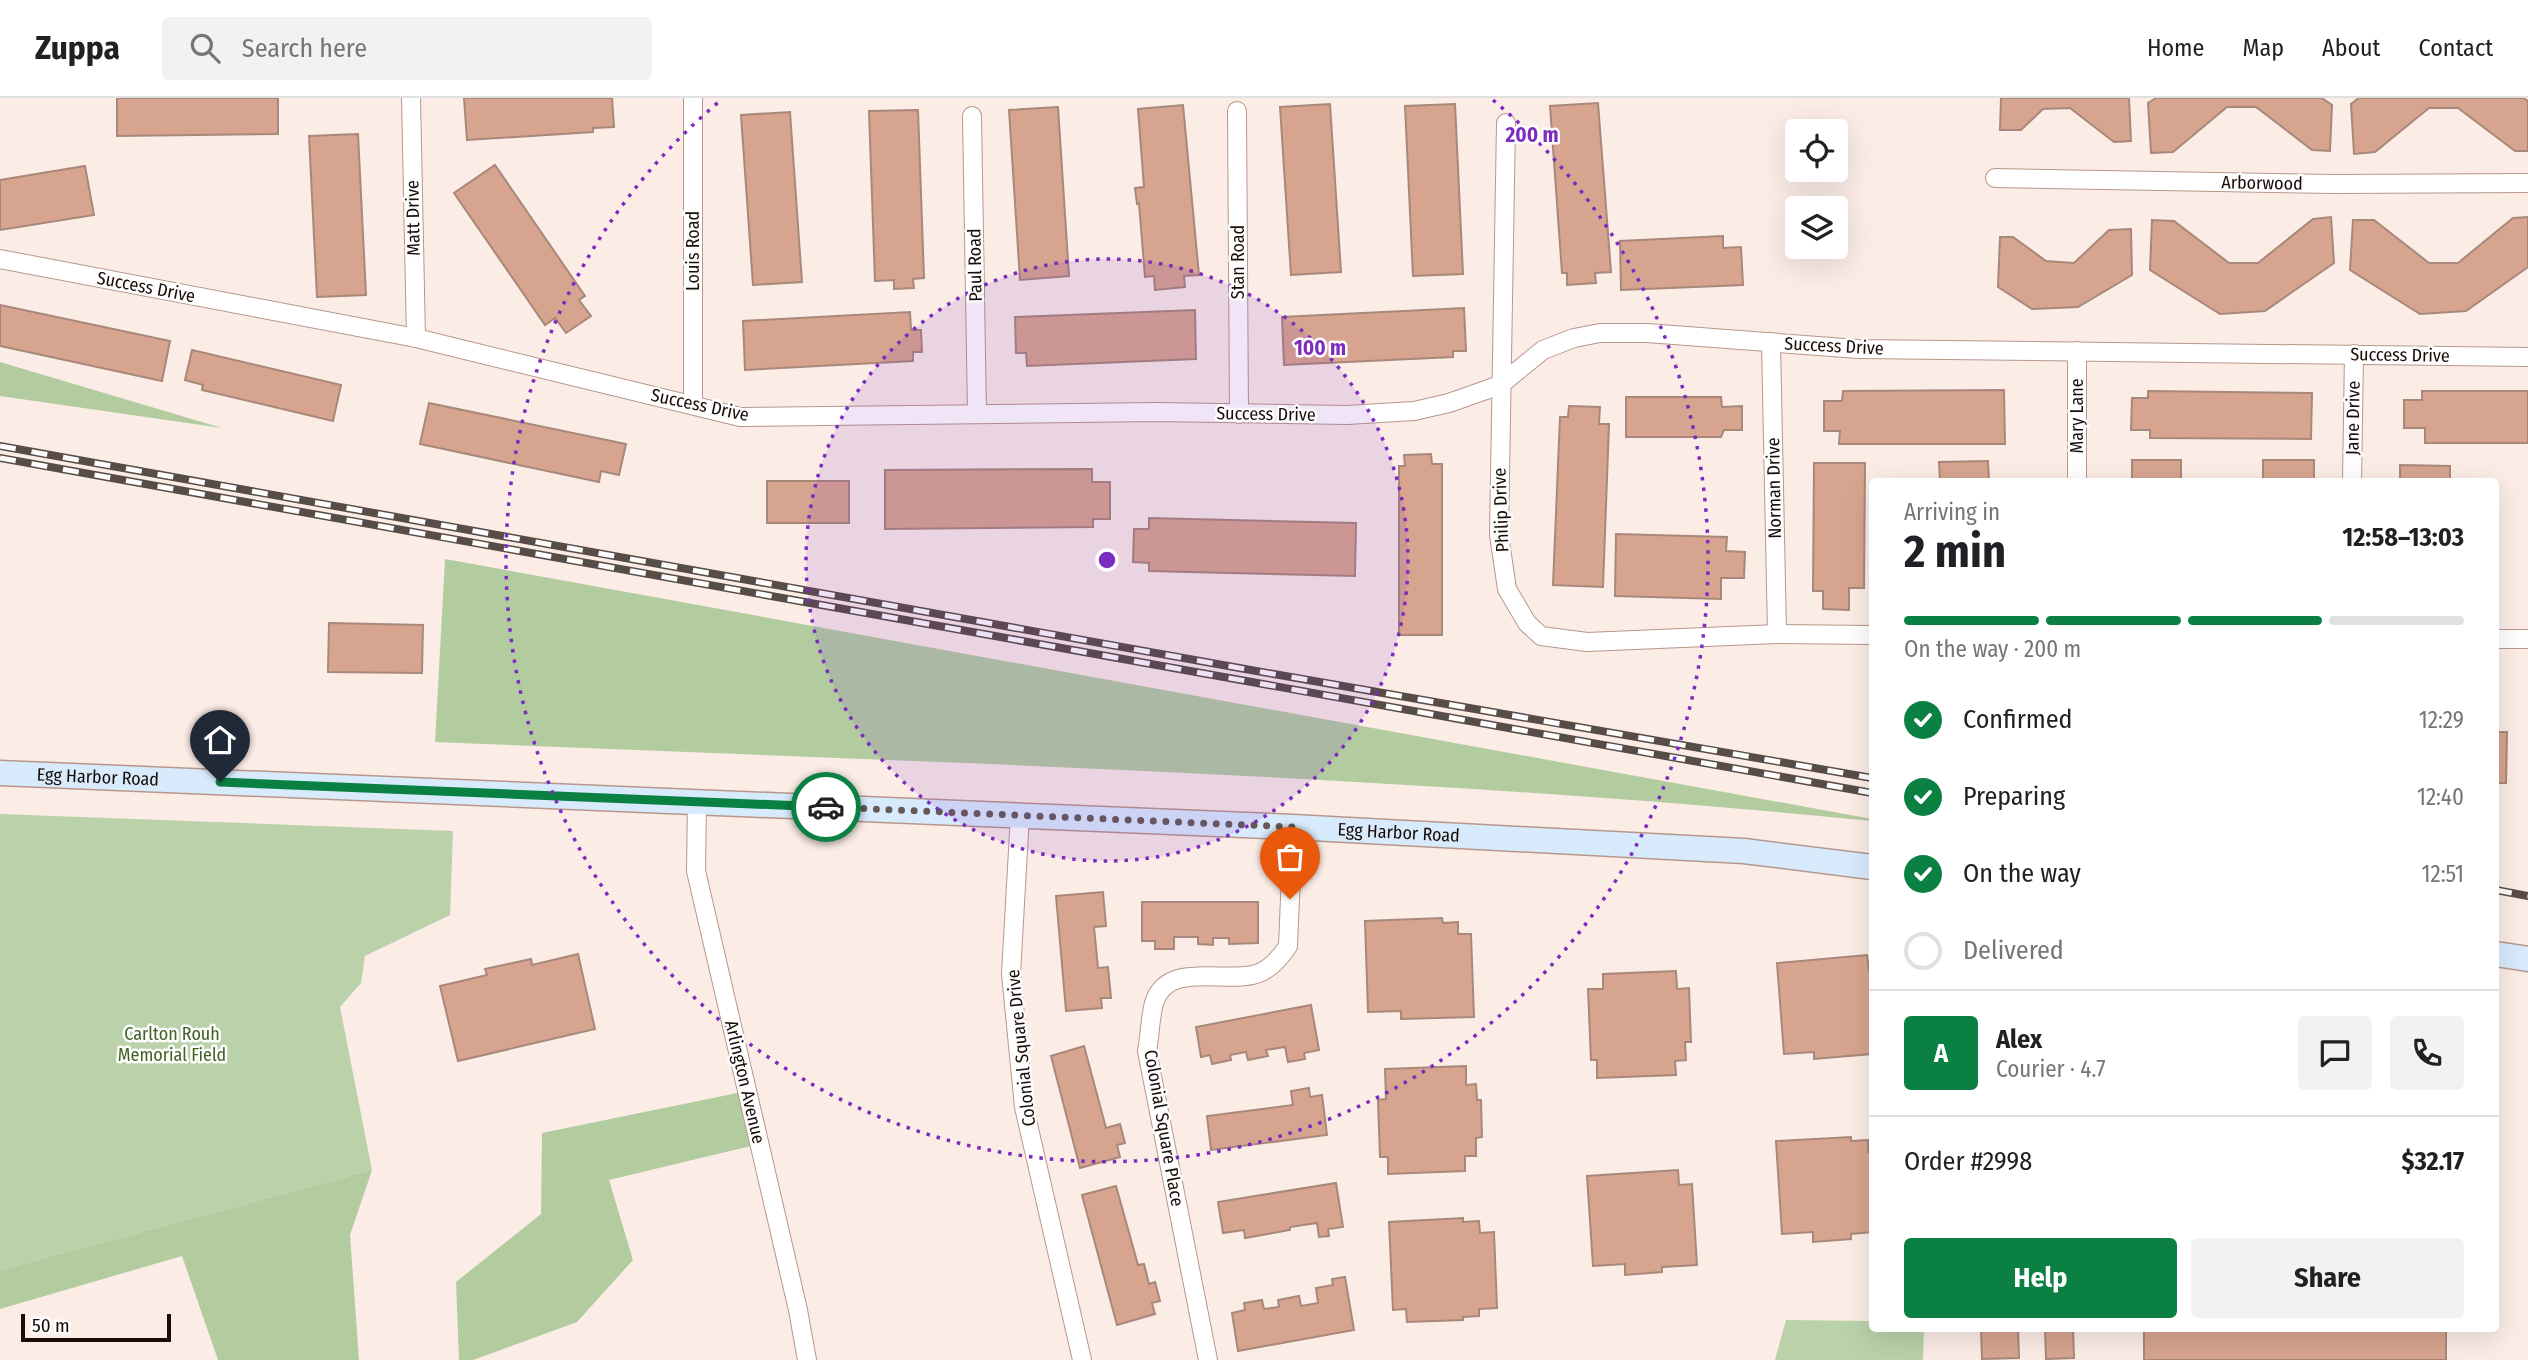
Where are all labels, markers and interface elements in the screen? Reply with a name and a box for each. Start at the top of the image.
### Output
search box [162,17,652,80]
text: Zuppa [35,28,120,68]
icon: search [186,29,224,67]
text: Search here [242,33,367,64]
text: Home [2147,34,2204,62]
text: Map [2242,34,2284,62]
text: About [2322,34,2380,62]
text: Contact [2418,34,2493,62]
map controls [1785,119,1848,259]
button: locate [1785,119,1848,182]
text: 200 m [1504,122,1559,148]
street label: Arborwood [2221,171,2303,195]
street label: Matt Drive [401,180,425,256]
button: layers [1785,196,1848,259]
street label: Louis Road [682,211,704,291]
street label: Stan Road [1227,225,1249,299]
street label: Paul Road [963,228,987,302]
street label: Success Drive [95,267,197,307]
street label: Success Drive [1784,332,1884,360]
text: 100 m [1294,335,1346,361]
street label: Success Drive [2350,343,2450,367]
street label: Mary Lane [2066,378,2088,454]
street label: Jane Drive [2341,380,2365,455]
street label: Success Drive [649,384,751,426]
street label: Success Drive [1216,402,1316,426]
street label: Norman Drive [1762,437,1786,539]
street label: Philip Drive [1489,467,1513,552]
text: Arriving in [1904,498,2000,526]
text: 12:58–13:03 [2342,522,2464,553]
text: 2 min [1904,524,2006,579]
centre of rings [1095,548,1119,572]
text: On the way · 200 m [1904,635,2081,663]
icon: check [1904,701,1942,739]
text: Confirmed [1963,704,2073,735]
text: 12:29 [2419,706,2464,734]
pin [190,710,250,782]
icon: home [201,721,239,759]
street label: Egg Harbor Road [36,764,159,791]
courier [791,772,861,842]
icon: check [1904,778,1942,816]
text: Preparing [1963,781,2065,812]
text: 12:40 [2417,783,2464,811]
icon: car [807,788,845,826]
street label: Egg Harbor Road [1337,818,1460,847]
pin [1260,827,1320,899]
icon: bag [1271,838,1309,876]
icon: check [1904,855,1942,893]
text: On the way [1963,858,2081,889]
text: 12:51 [2422,860,2464,888]
text: Delivered [1963,935,2064,966]
street label: Colonial Square Drive [1002,968,1040,1128]
button: chat [2298,1016,2372,1090]
button: phone [2390,1016,2464,1090]
street label: Arlington Avenue [720,1018,770,1146]
park label: Carlton Rouh Memorial Field [118,1023,226,1066]
text: Alex [1996,1024,2042,1055]
text: A [1934,1038,1948,1069]
street label: Colonial Square Place [1139,1048,1189,1208]
text: Courier · 4.7 [1996,1055,2106,1083]
text: Order #2998 [1904,1146,2032,1177]
text: $32.17 [2401,1146,2464,1177]
button: Help [1904,1238,2177,1318]
button: Share [2191,1238,2464,1318]
scale bar [21,1311,172,1343]
text: 50 m [32,1314,70,1337]

